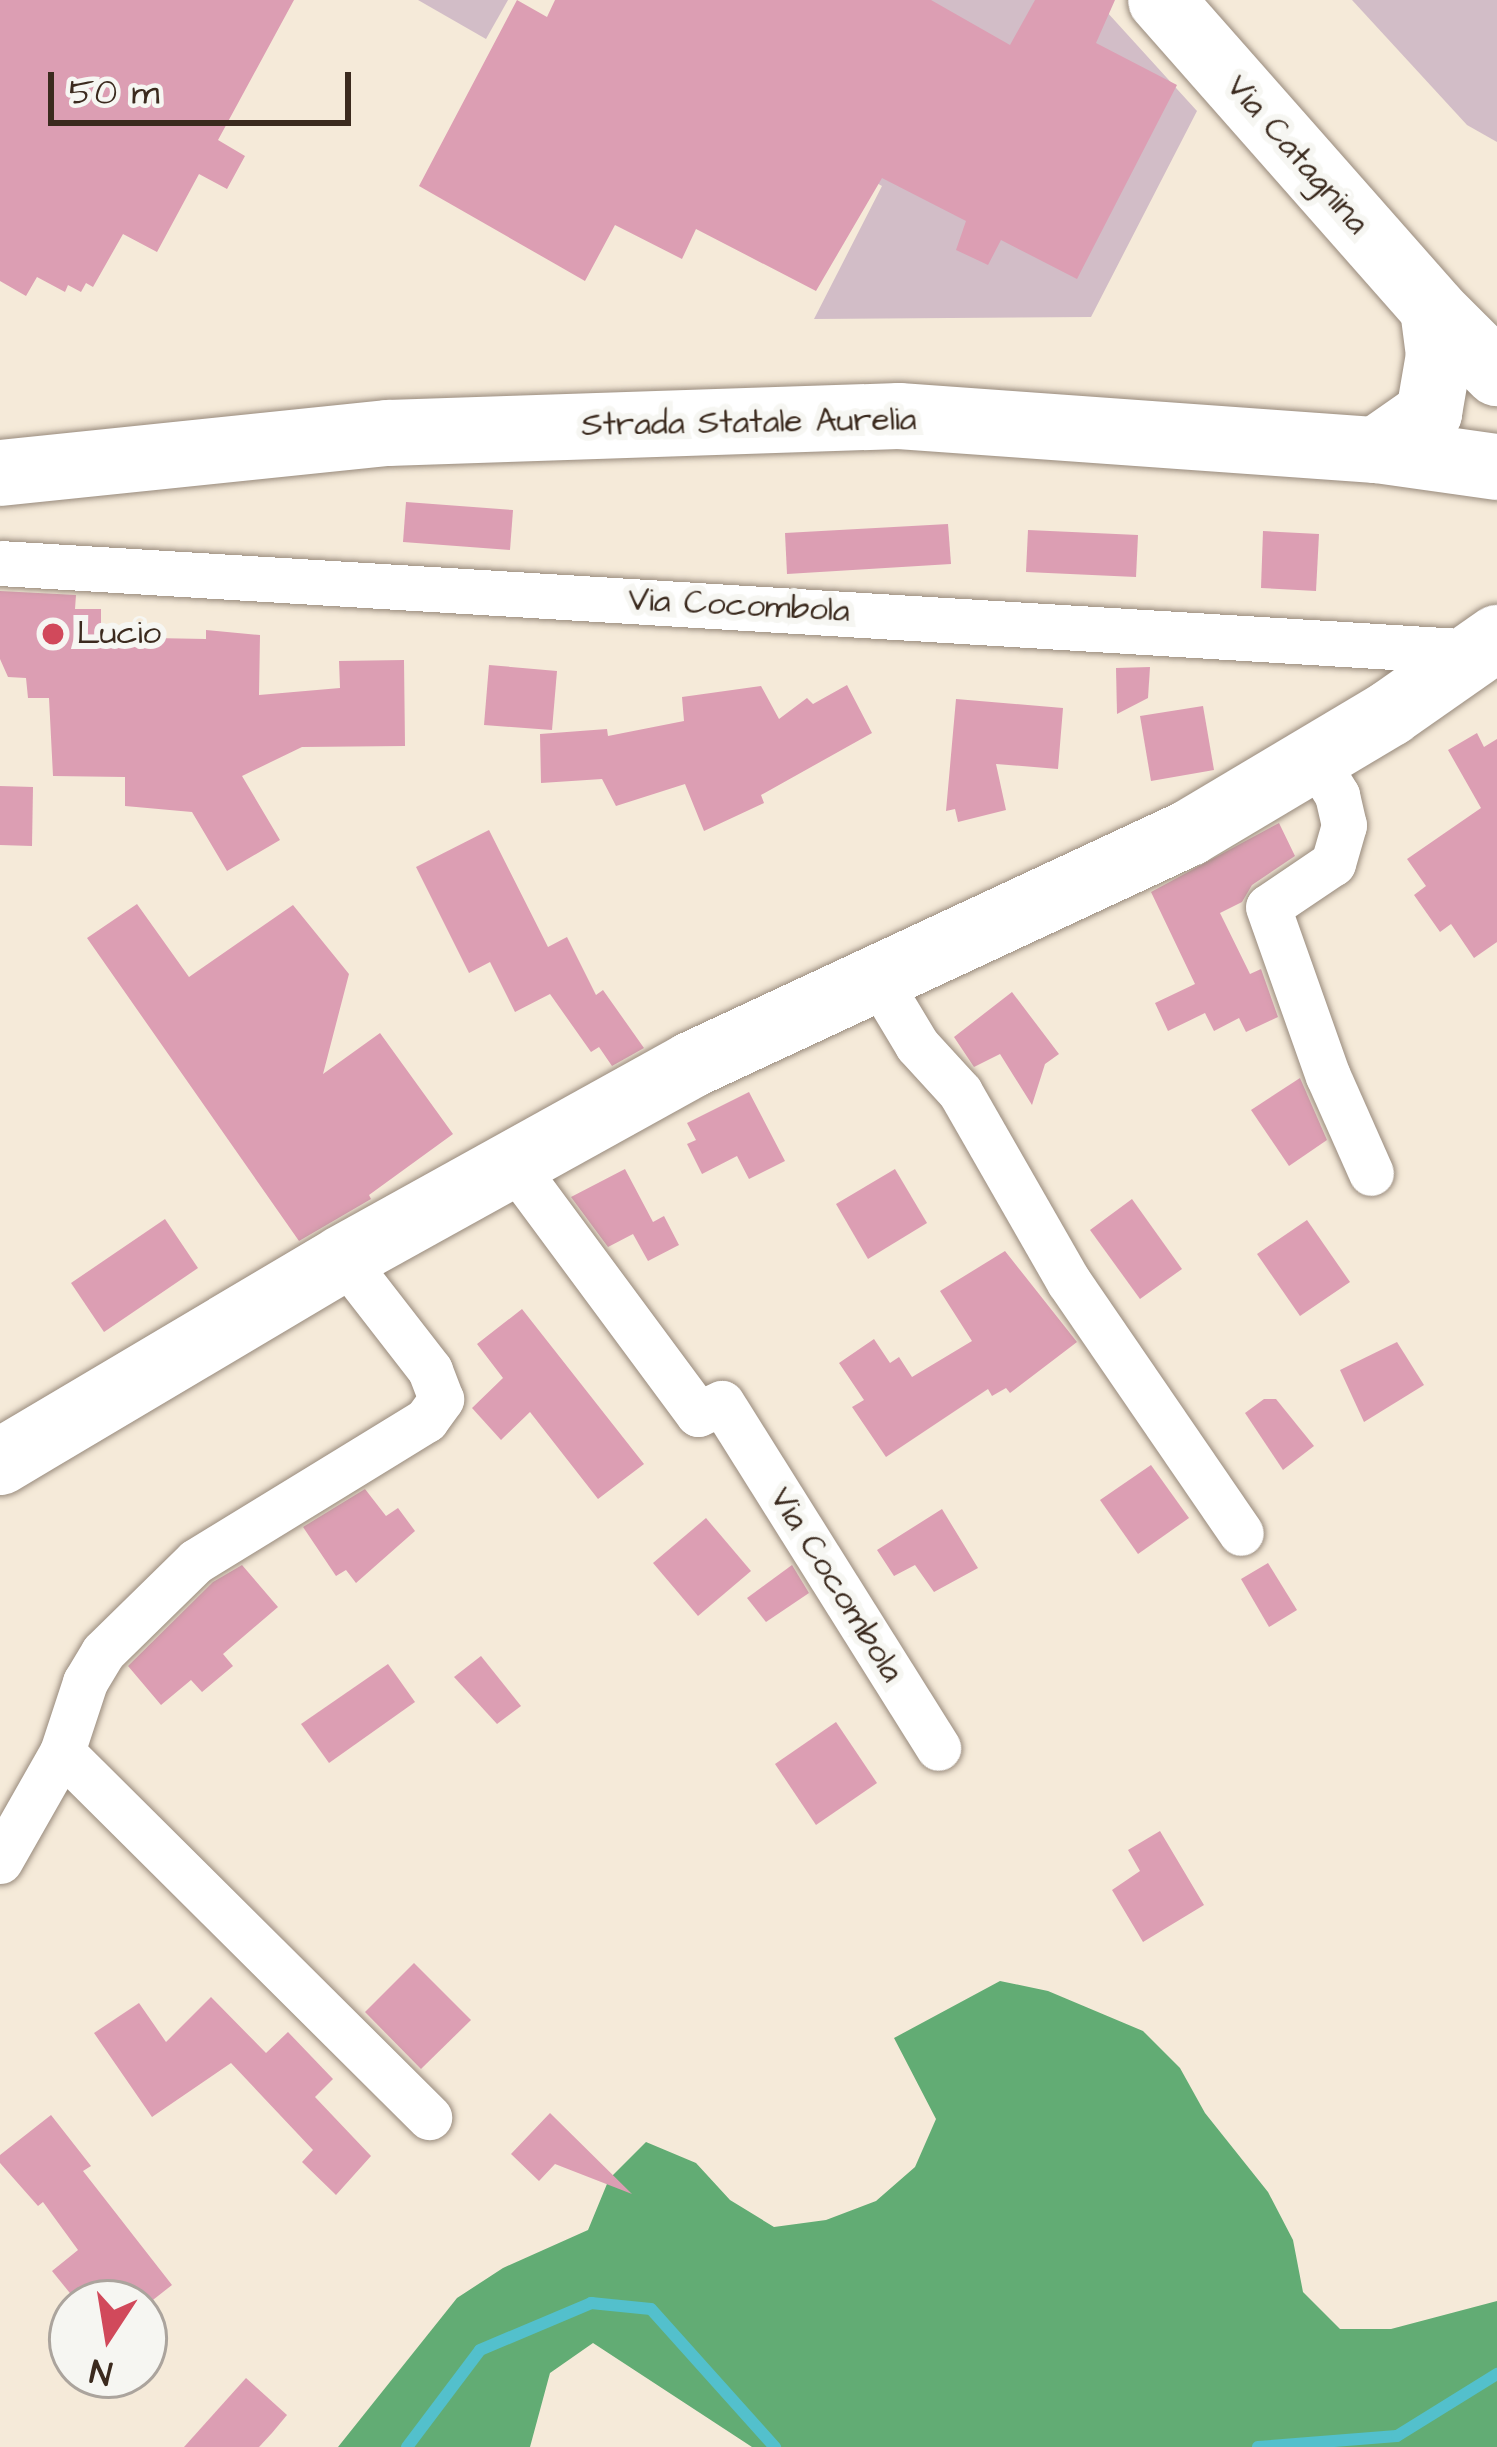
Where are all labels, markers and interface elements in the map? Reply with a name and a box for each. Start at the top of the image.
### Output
scale bar [54,48,357,122]
text: 50 m [69,67,160,118]
street label: Via Catagnina [1217,67,1377,243]
street label: Strada Statale Aurelia [581,400,917,446]
street label: Via Cocombola [627,580,851,632]
place label: Lucio [77,614,161,654]
marker: Lucio [40,621,66,647]
street label: Via Cocombola [760,1480,912,1690]
north arrow [48,2279,168,2399]
text: N [86,2347,116,2396]

